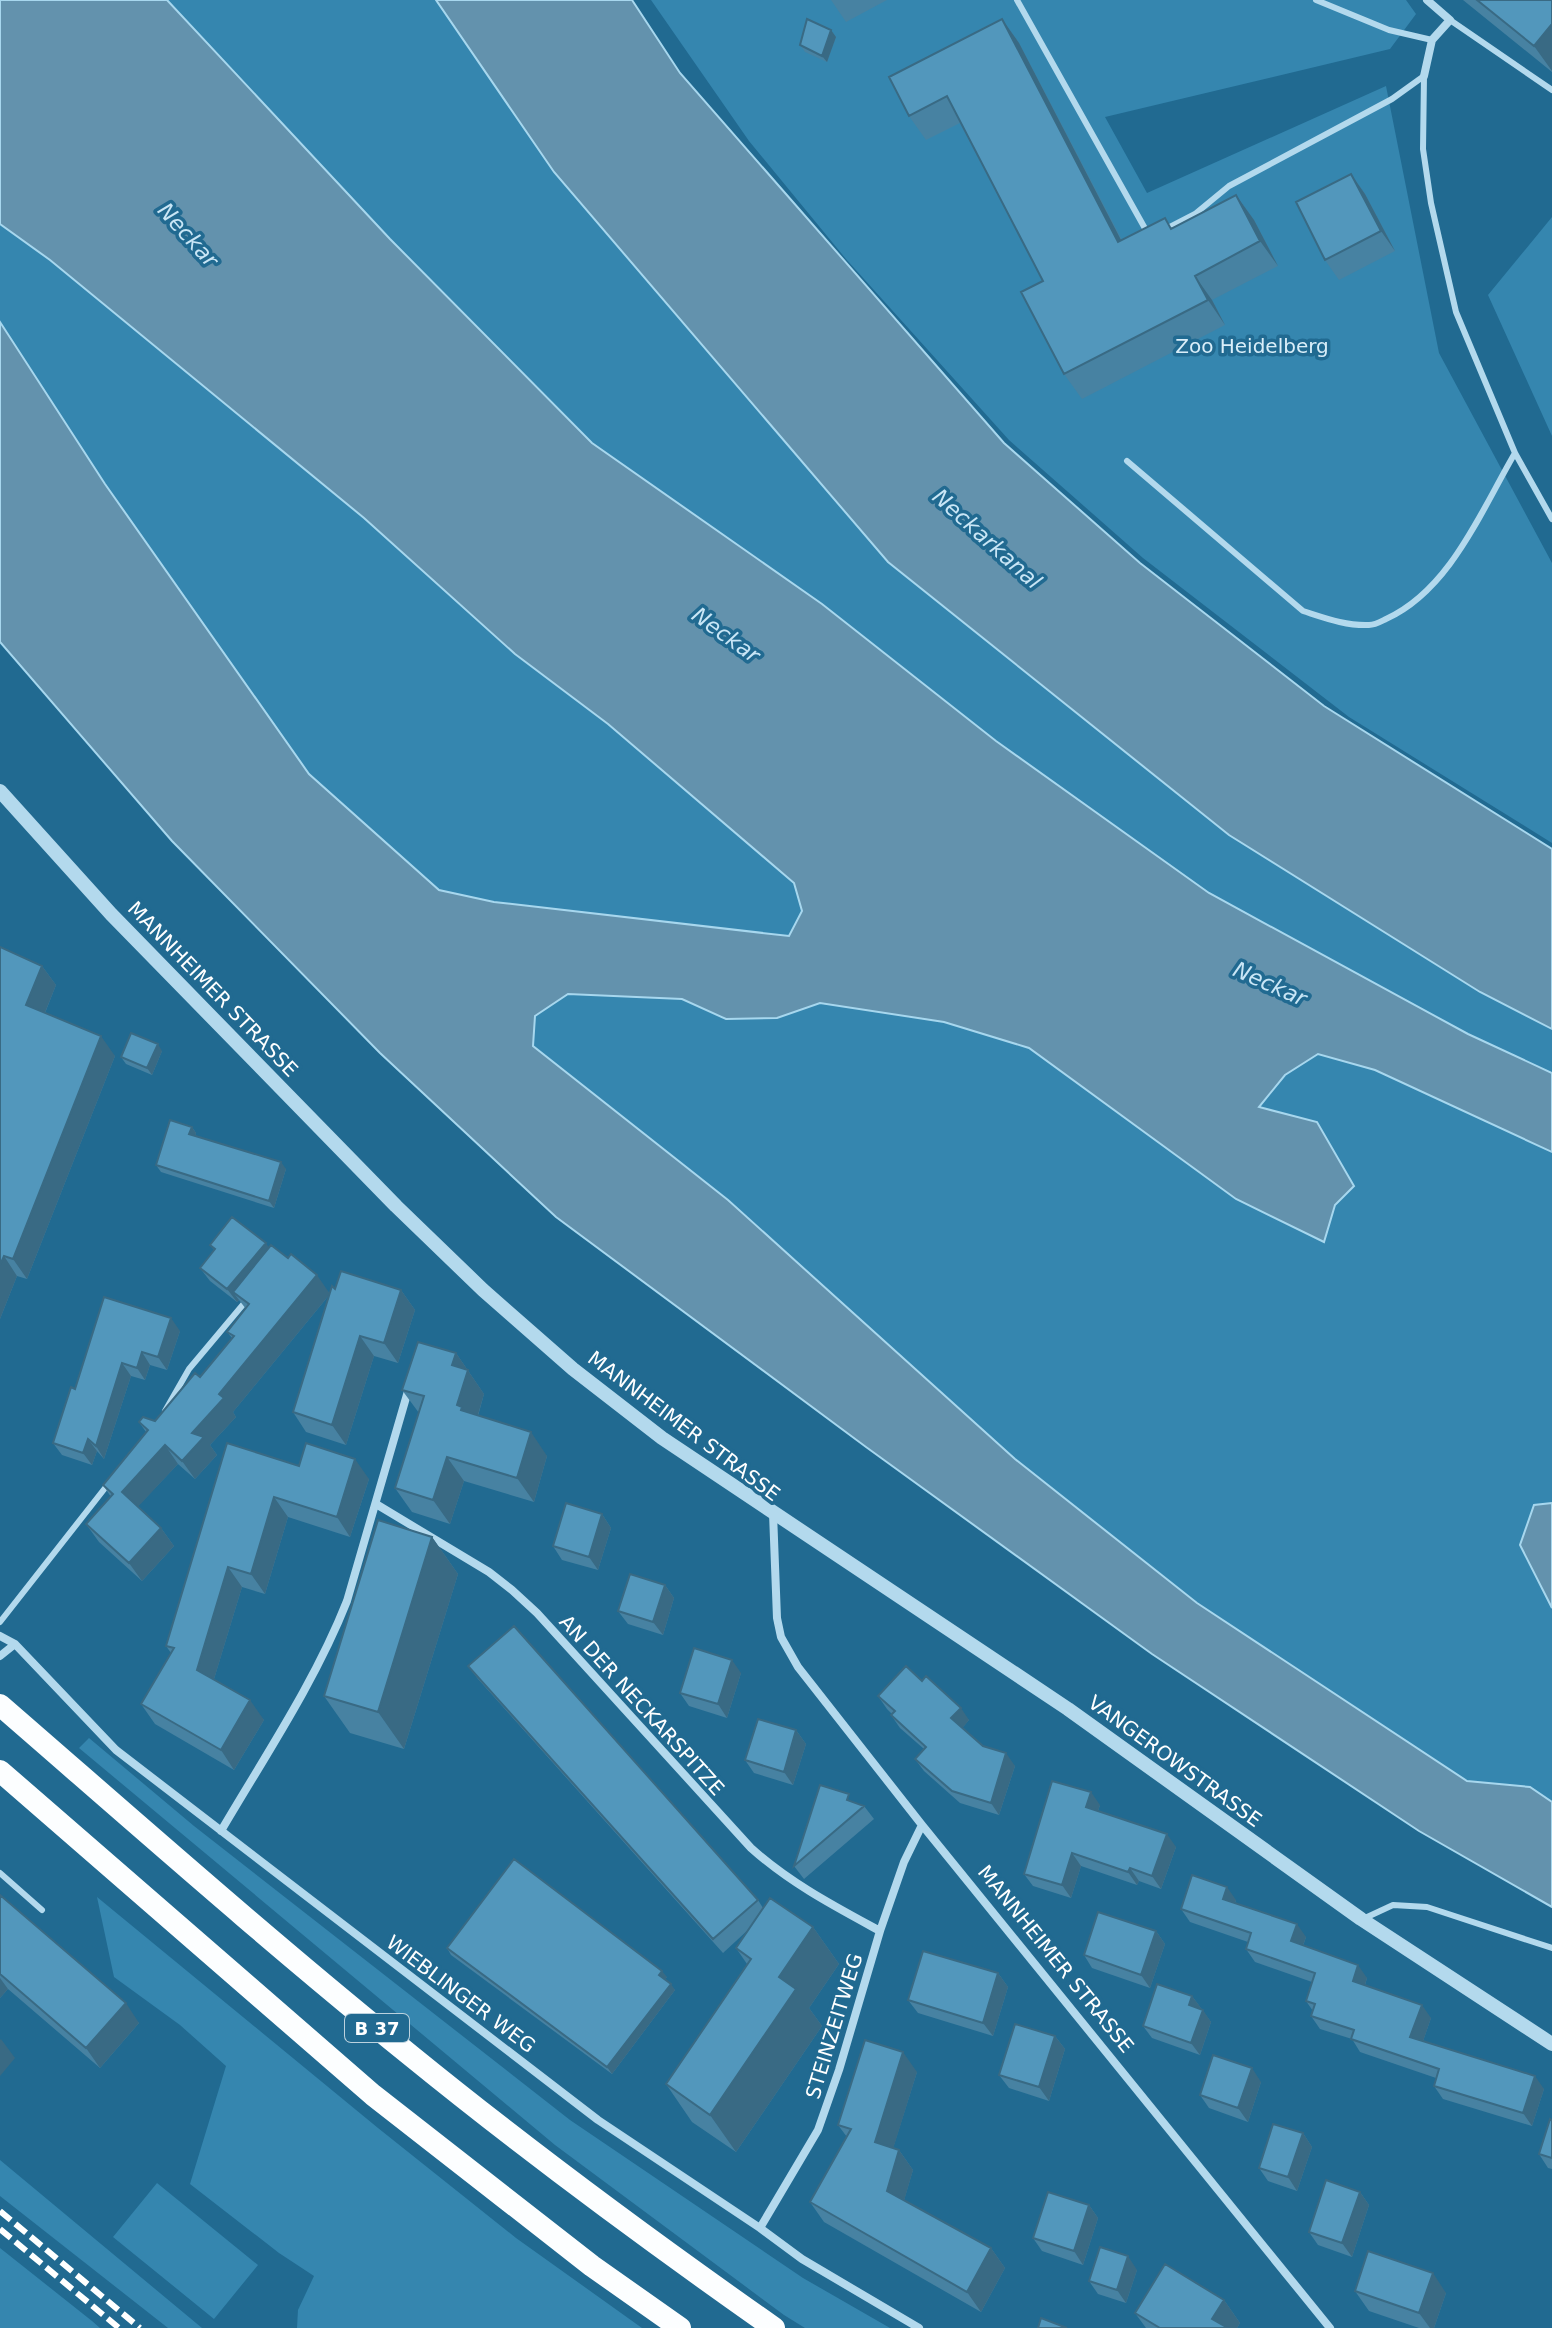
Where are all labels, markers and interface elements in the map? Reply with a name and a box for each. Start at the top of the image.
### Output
water label: Neckar [153,198,224,274]
park label: Zoo Heidelberg [1175,334,1329,358]
water label: Neckarkanal [928,484,1046,594]
water label: Neckar [687,602,766,669]
street label: MANNHEIMER STRASSE [123,896,303,1082]
water label: Neckar [1230,957,1312,1012]
street label: MANNHEIMER STRASSE [583,1346,785,1506]
street label: AN DER NECKARSPITZE [555,1610,729,1800]
street label: VANGEROWSTRASSE [1084,1690,1266,1832]
street label: MANNHEIMER STRASSE [973,1860,1139,2058]
street label: WIEBLINGER WEG [382,1930,540,2058]
street label: STEINZEITWEG [800,1950,868,2102]
road number: B 37 [345,2014,409,2042]

